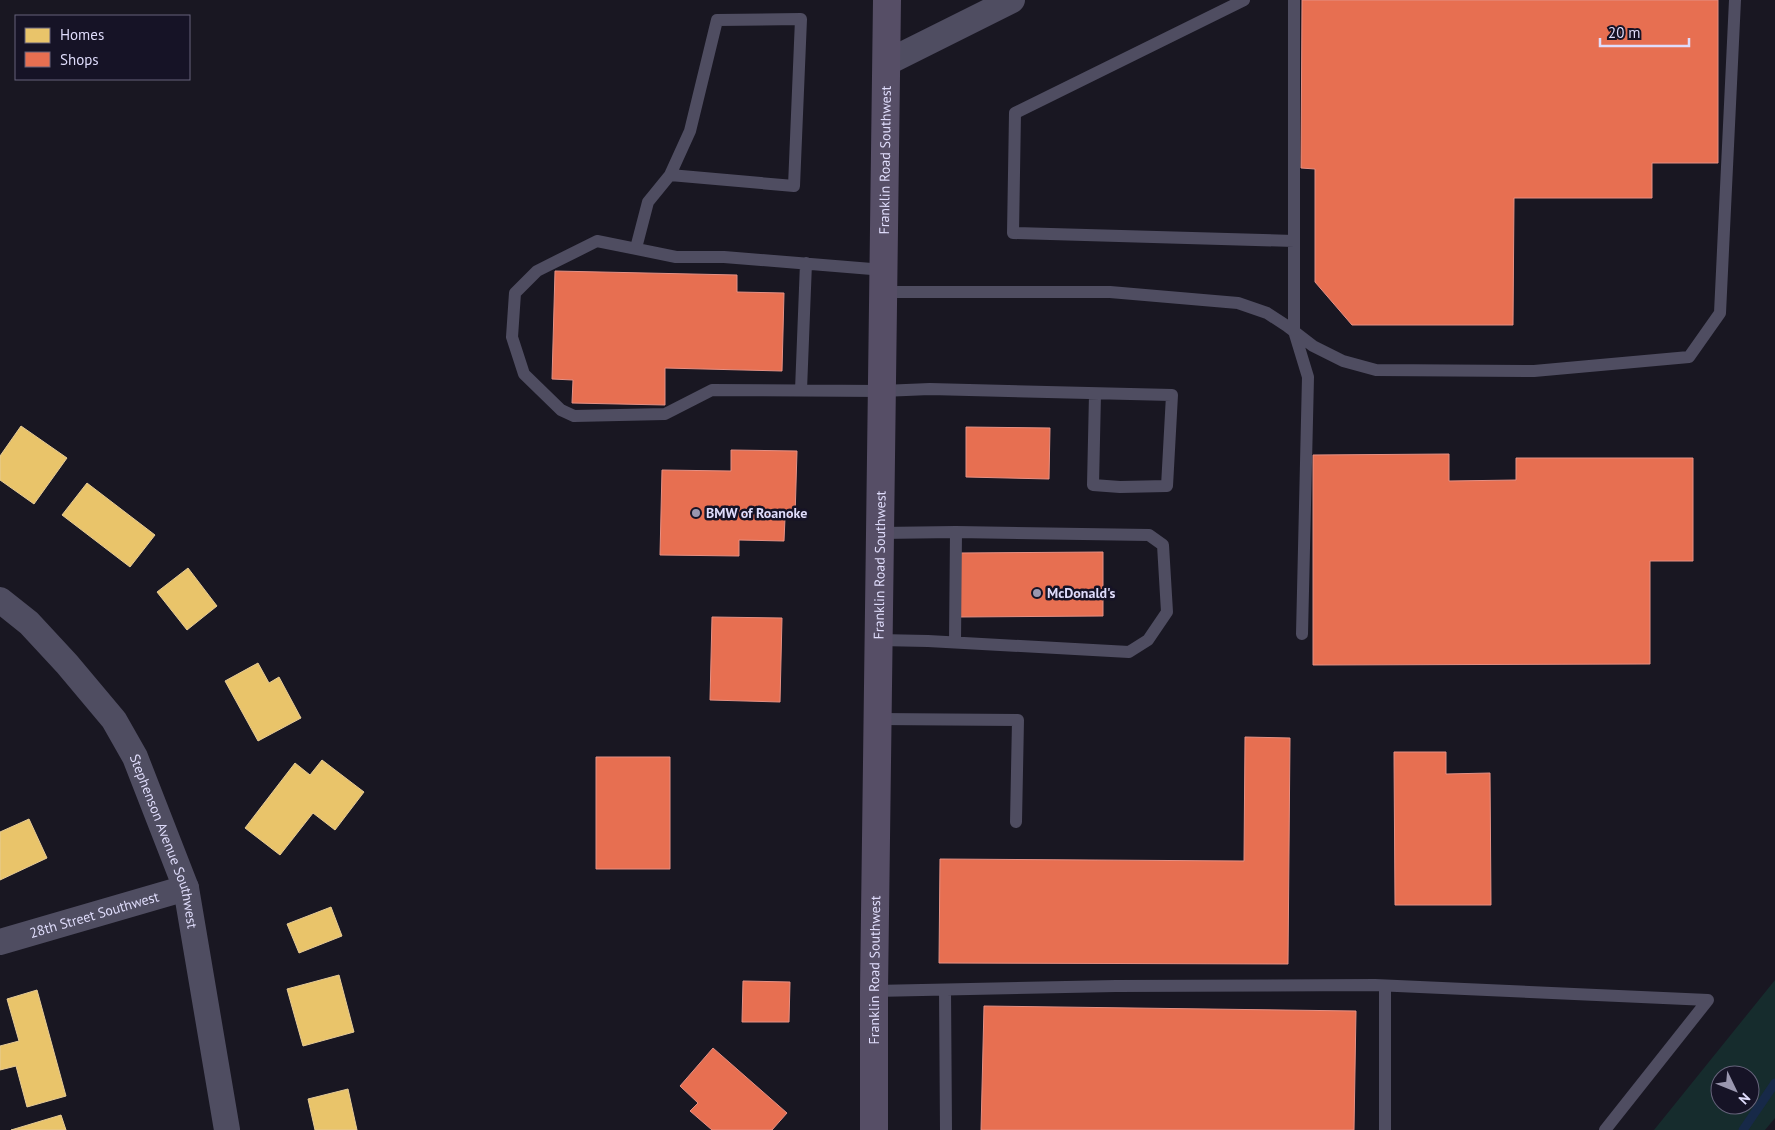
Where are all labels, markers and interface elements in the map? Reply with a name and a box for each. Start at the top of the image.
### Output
legend [15,15,190,80]
scale bar [1600,15,1689,47]
text: 20 m [1608,23,1641,42]
text: Homes [60,25,104,44]
text: Shops [60,50,99,69]
street label: Franklin Road Southwest [875,85,895,235]
street label: Franklin Road Southwest [870,490,890,640]
place label: BMW of Roanoke [706,504,807,522]
marker: BMW of Roanoke [690,507,702,519]
place label: McDonald's [1047,584,1116,602]
marker: McDonald's [1031,587,1043,599]
street label: Stephenson Avenue Southwest [126,751,202,930]
street label: 28th Street Southwest [27,887,161,942]
street label: Franklin Road Southwest [865,895,884,1044]
north arrow [1710,1065,1760,1115]
text: N [1735,1089,1754,1108]

